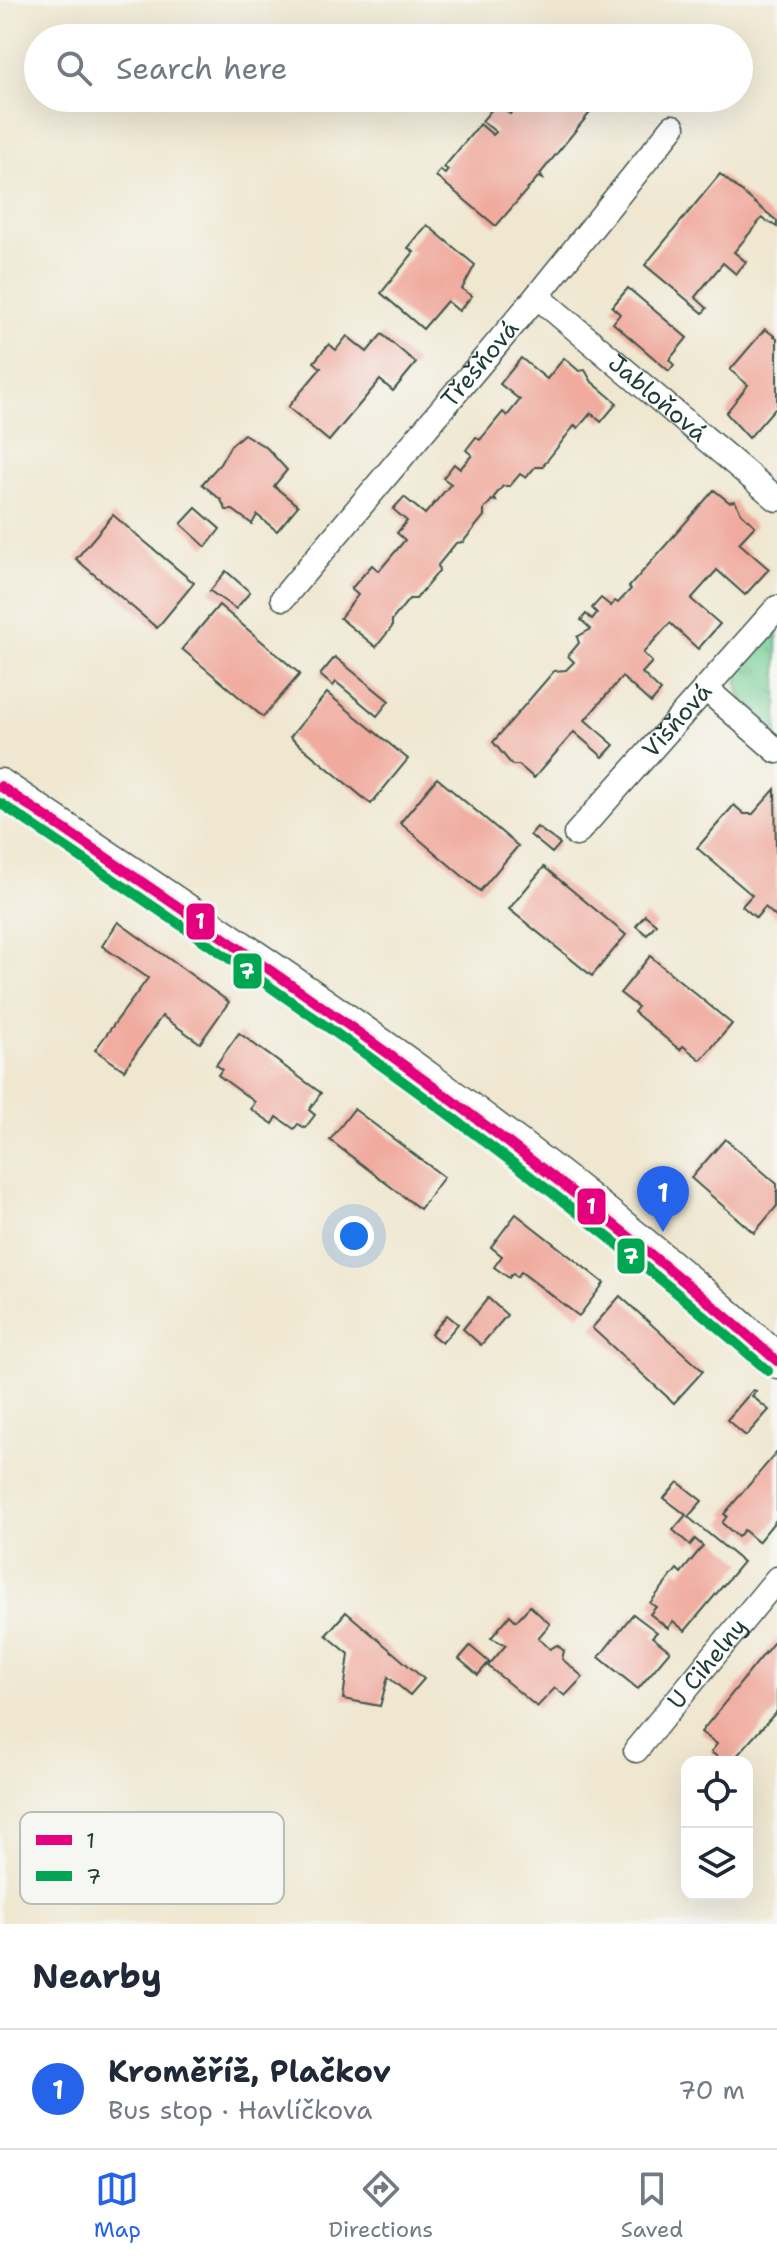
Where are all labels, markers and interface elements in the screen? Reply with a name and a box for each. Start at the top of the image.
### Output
search box [24,24,753,112]
icon: search [52,46,96,90]
text: Search here [116,48,287,89]
street label: Třešňová [434,313,526,414]
street label: Jabloňová [601,347,714,449]
street label: Višňová [635,676,719,765]
line badge: 1 [185,902,216,941]
text: 1 [195,907,205,936]
line badge: 7 [232,952,263,990]
text: 7 [239,957,255,986]
pin: 1 [637,1166,689,1232]
line badge: 1 [576,1187,607,1226]
text: 1 [586,1192,596,1221]
your location [334,1216,374,1256]
line badge: 7 [616,1237,646,1275]
text: 7 [623,1242,639,1271]
street label: U Cihelny [660,1611,754,1716]
map controls [681,1756,753,1900]
button: locate [681,1756,753,1828]
legend [20,1812,284,1904]
text: 1 [86,1826,95,1855]
button: layers [681,1828,753,1900]
text: 7 [86,1862,101,1891]
text: Nearby [32,1953,162,1999]
text: Kroměříž, Plačkov [108,2051,391,2092]
text: 1 [52,2072,64,2107]
text: 70 m [678,2072,745,2107]
text: Bus stop · Havlíčkova [108,2092,372,2127]
tab: Map [94,2167,141,2244]
tab: Directions [328,2167,433,2244]
tab: Saved [621,2167,683,2244]

